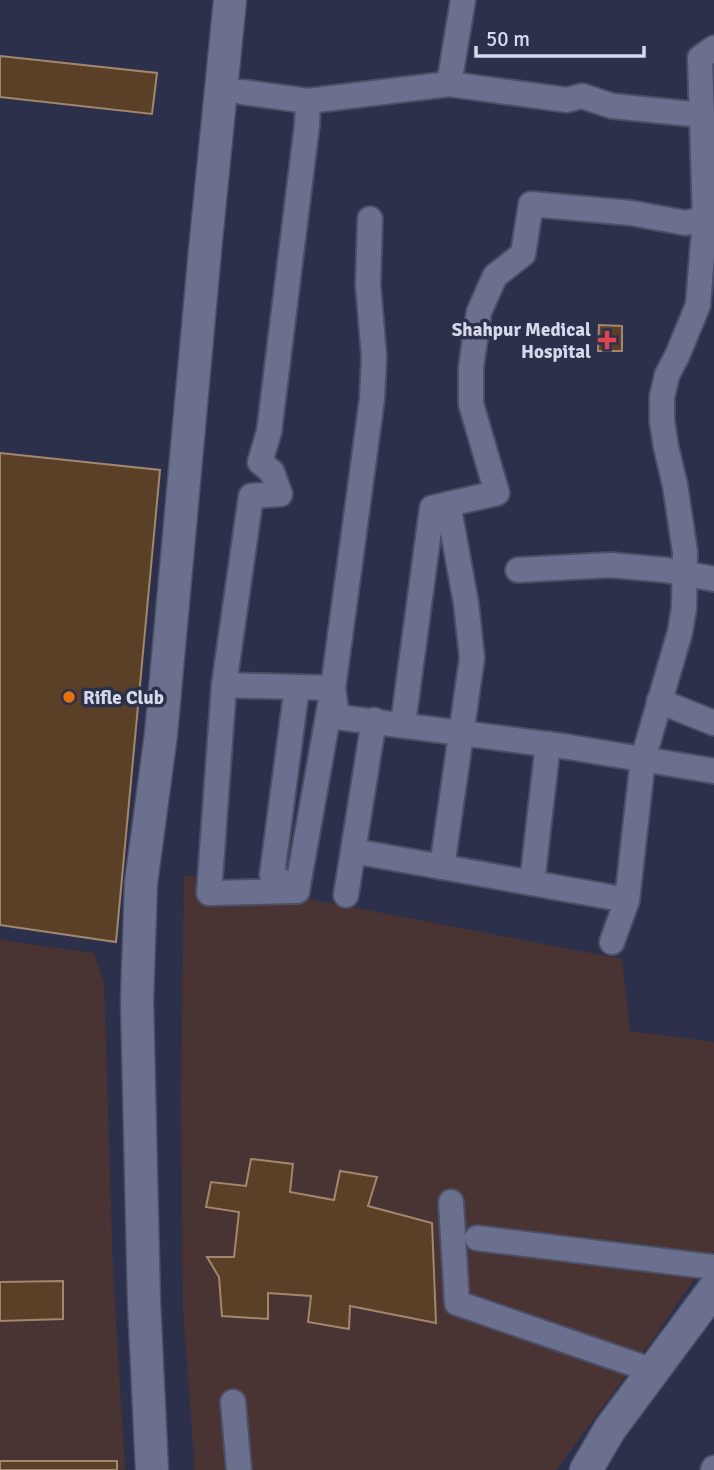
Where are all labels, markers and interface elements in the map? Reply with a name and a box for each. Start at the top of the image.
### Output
scale bar [476,14,644,58]
text: 50 m [486,26,530,52]
place label: Shahpur Medical Hospital [452,318,591,364]
marker: Shahpur Medical Hospital [597,330,617,350]
place label: Rifle Club [83,686,164,710]
marker: Rifle Club [61,689,77,705]

